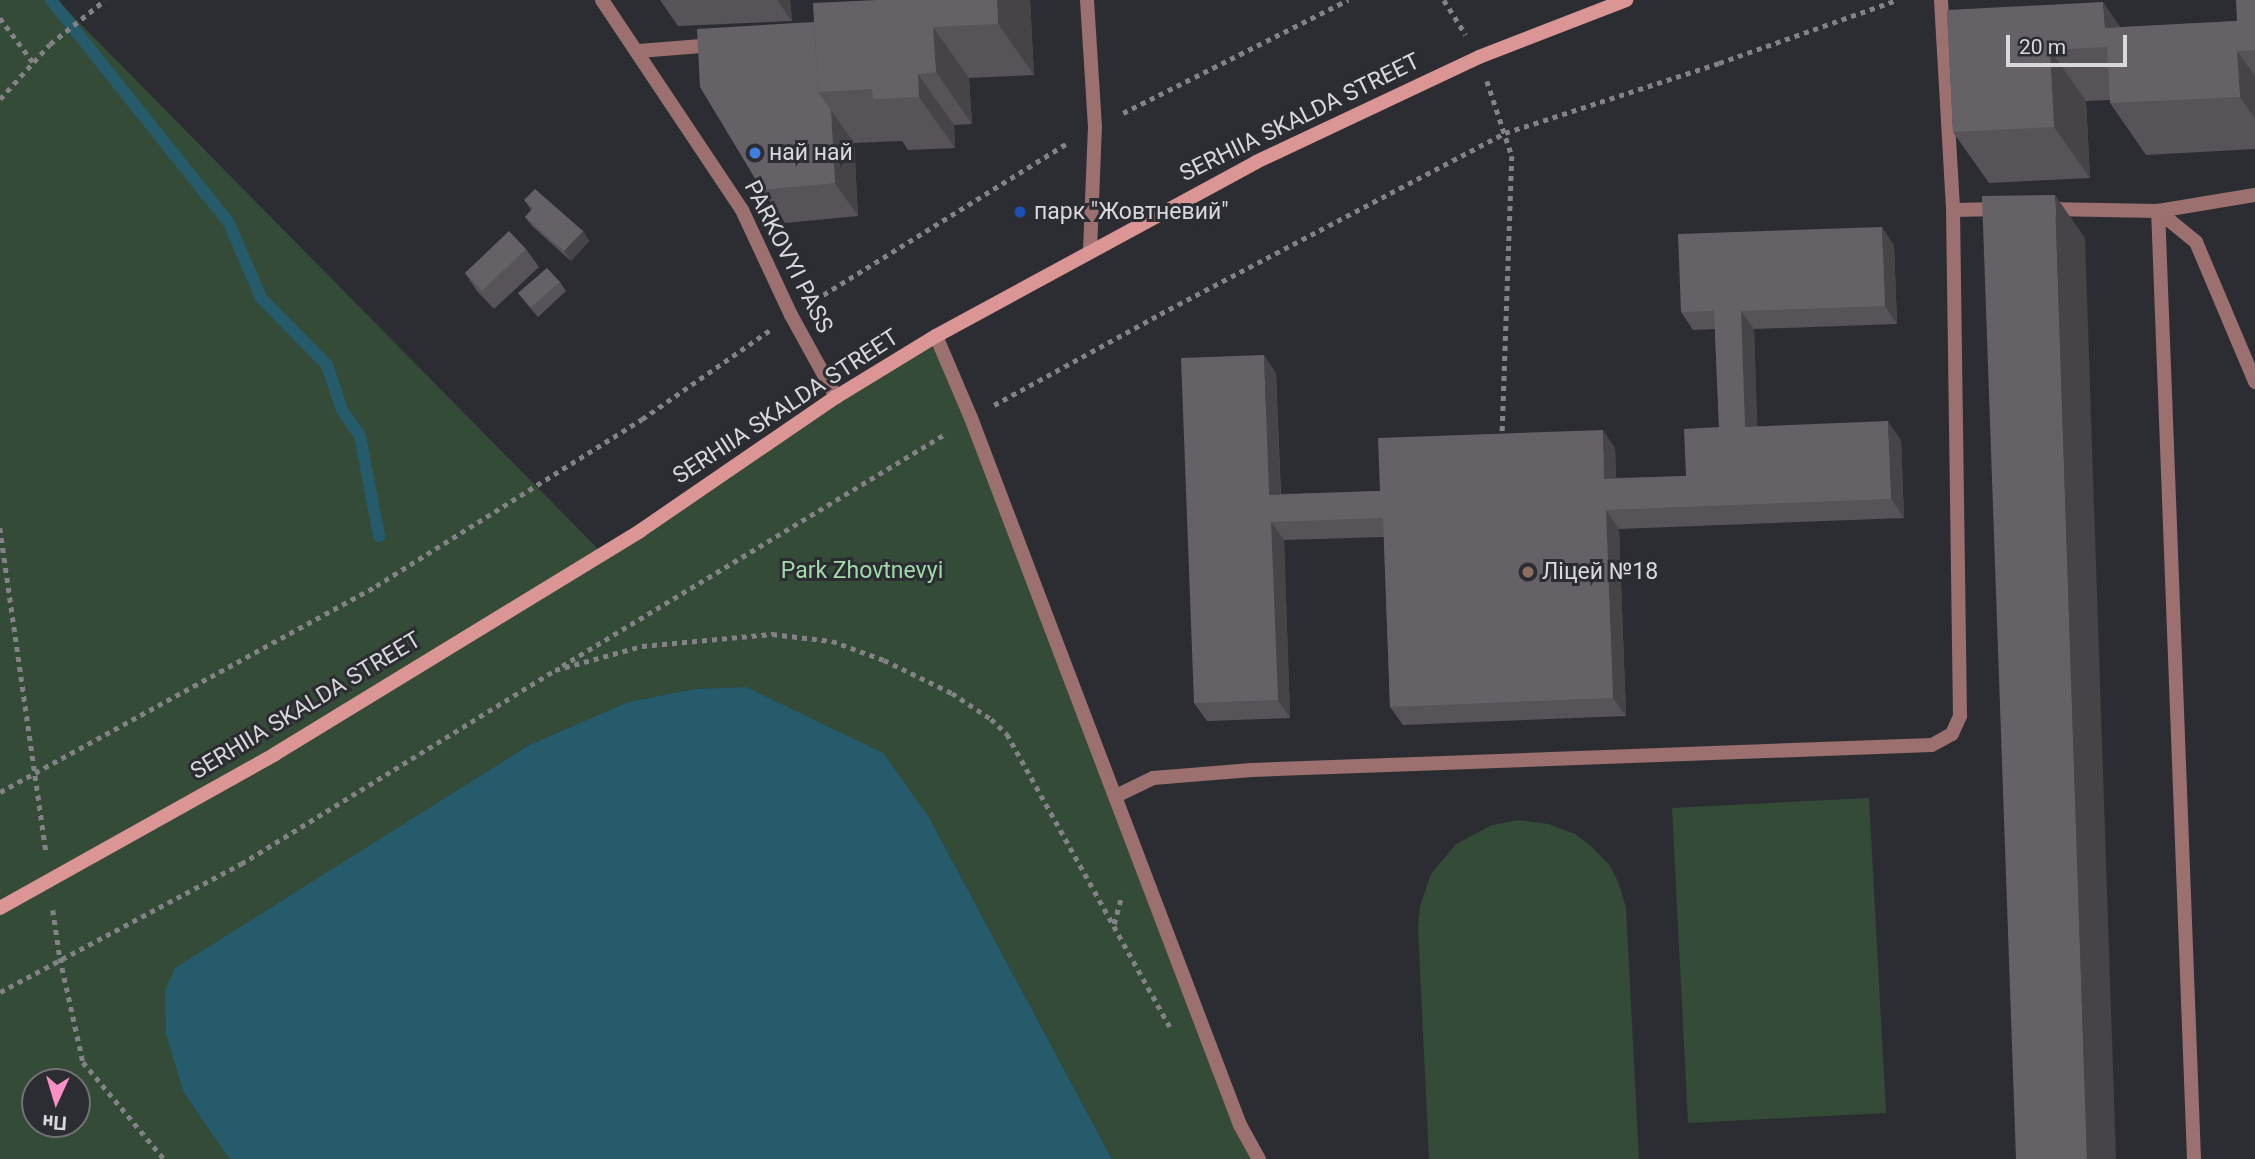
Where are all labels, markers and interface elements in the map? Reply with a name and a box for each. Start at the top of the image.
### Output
scale bar [2010,21,2131,65]
text: 20 m [2019,35,2066,59]
street label: SERHIIA SKALDA STREET [1176,48,1424,188]
place label: най най [769,139,853,167]
marker: най най [747,145,763,161]
street label: PARKOVYI PASS [738,176,838,338]
place label: парк "Жовтневий" [1034,198,1229,226]
marker: парк "Жовтневий" [1012,204,1028,220]
street label: SERHIIA SKALDA STREET [668,324,904,490]
park label: Park Zhovtnevyi [781,557,943,585]
place label: Ліцей №18 [1542,558,1658,586]
marker: Ліцей №18 [1520,564,1536,580]
street label: SERHIIA SKALDA STREET [186,626,426,786]
north arrow [21,1068,91,1138]
text: Пн [42,1110,68,1135]

